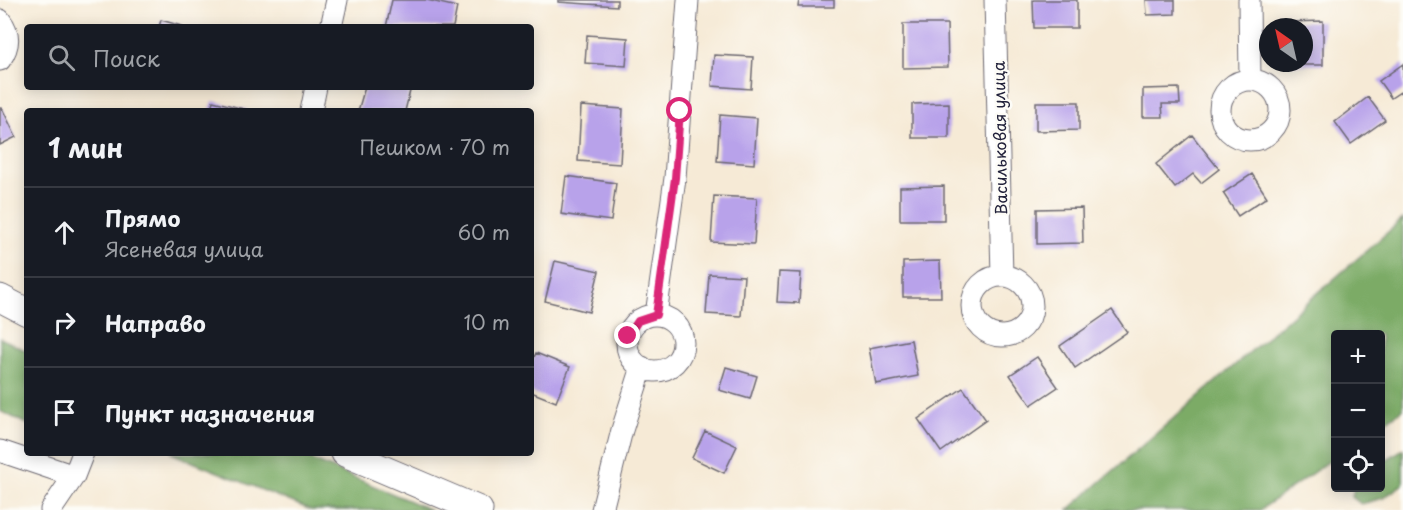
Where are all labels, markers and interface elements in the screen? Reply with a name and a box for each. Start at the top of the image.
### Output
north arrow [1259,18,1313,72]
search box [24,24,534,90]
icon: search [45,41,78,74]
text: Поиск [93,41,160,74]
street label: Васильковая улица [986,61,1012,215]
route start [666,97,692,123]
text: 1 мин [48,128,123,167]
text: Пешком · 70 m [360,132,510,162]
text: Прямо [105,201,180,234]
icon: ahead [48,216,81,249]
text: 60 m [458,217,510,247]
text: Ясеневая улица [105,234,263,264]
icon: right [48,306,81,339]
text: Направо [105,306,206,339]
text: 10 m [463,307,510,337]
route end [614,322,640,348]
map controls [1331,330,1385,492]
button: + [1331,330,1385,384]
button: − [1331,384,1385,438]
icon: arrive [48,396,81,429]
text: Пункт назначения [105,396,315,429]
button: locate [1331,438,1385,492]

